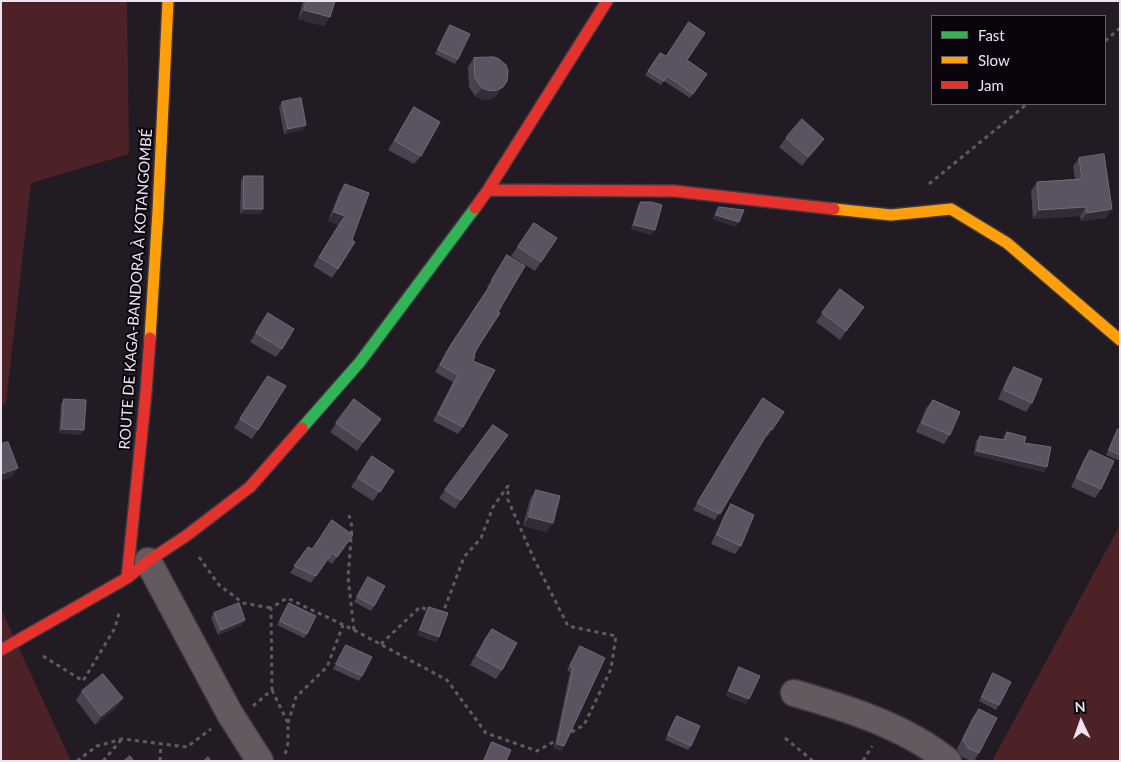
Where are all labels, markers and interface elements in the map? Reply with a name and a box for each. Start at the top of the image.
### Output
legend [931,15,1106,105]
text: Fast [978,26,1005,44]
text: Slow [978,51,1010,69]
text: Jam [978,76,1004,94]
street label: ROUTE DE KAGA-BANDORA À KOTANGOMBÉ [116,128,156,450]
north arrow [1056,697,1106,747]
text: N [1074,698,1086,715]

